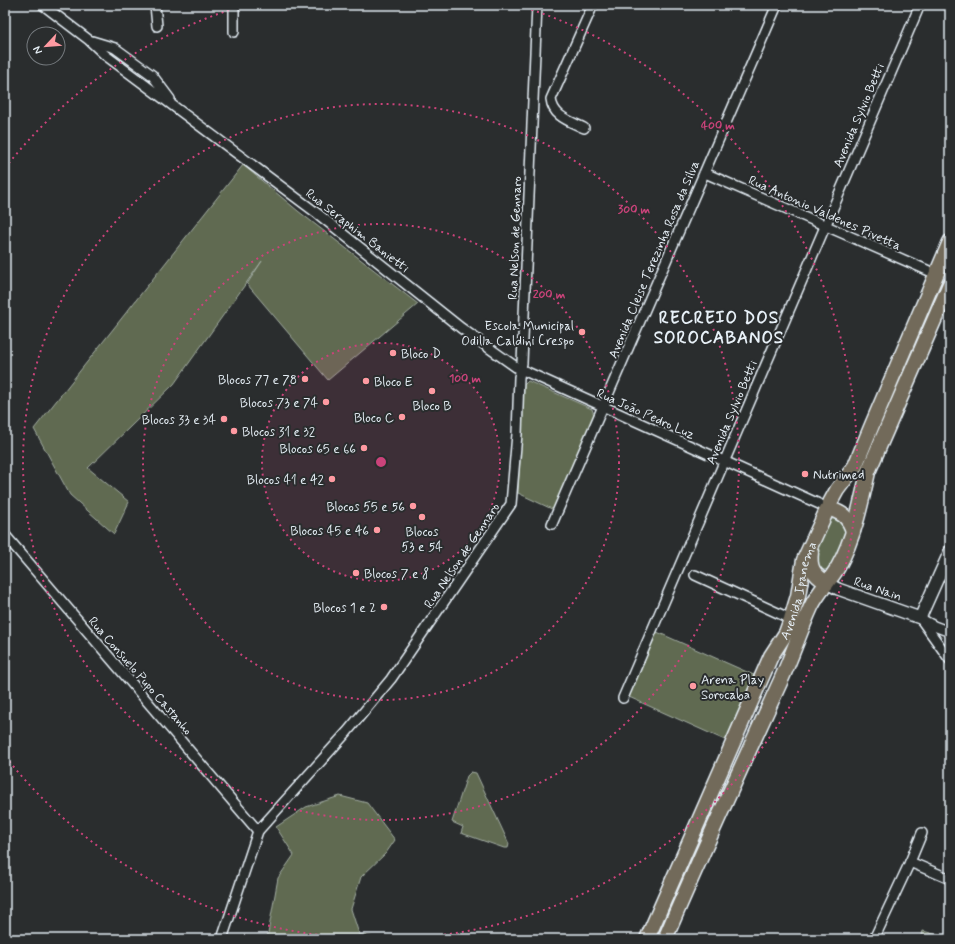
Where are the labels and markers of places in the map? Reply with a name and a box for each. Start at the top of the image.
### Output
place label: Escola Municipal Odilla Caldini Crespo [461,318,574,350]
marker: Escola Municipal Odilla Caldini Crespo [577,327,587,337]
place label: Bloco D [401,346,441,363]
marker: Bloco D [388,348,398,358]
place label: Blocos 77 e 78 [218,372,297,389]
marker: Blocos 77 e 78 [300,374,310,384]
place label: Bloco E [374,374,413,391]
marker: Bloco E [361,376,371,386]
marker: Bloco B [427,386,437,396]
place label: Blocos 73 e 74 [240,395,318,412]
marker: Blocos 73 e 74 [321,397,331,407]
place label: Bloco B [412,398,452,415]
place label: Bloco C [354,410,394,427]
place label: Blocos 33 e 34 [142,412,216,429]
marker: Bloco C [397,412,407,422]
marker: Blocos 33 e 34 [219,414,229,424]
place label: Blocos 31 e 32 [242,424,316,441]
marker: Blocos 31 e 32 [229,426,239,436]
place label: Blocos 65 e 66 [280,441,356,458]
marker: Blocos 65 e 66 [359,443,369,453]
centre of rings [374,455,388,469]
place label: Nutrimed [813,467,864,484]
marker: Nutrimed [800,469,810,479]
place label: Blocos 41 e 42 [247,472,325,489]
marker: Blocos 41 e 42 [327,474,337,484]
place label: Blocos 55 e 56 [326,499,405,516]
marker: Blocos 55 e 56 [408,501,418,511]
marker: Blocos 53 e 54 [417,512,427,522]
place label: Blocos 45 e 46 [290,523,369,540]
place label: Blocos 53 e 54 [401,524,443,556]
marker: Blocos 45 e 46 [372,525,382,535]
place label: Blocos 7 e 8 [364,566,429,583]
marker: Blocos 7 e 8 [351,568,361,578]
place label: Blocos 1 e 2 [313,600,376,617]
marker: Blocos 1 e 2 [379,602,389,612]
place label: Arena Play Sorocaba [701,672,765,704]
marker: Arena Play Sorocaba [688,681,698,691]

